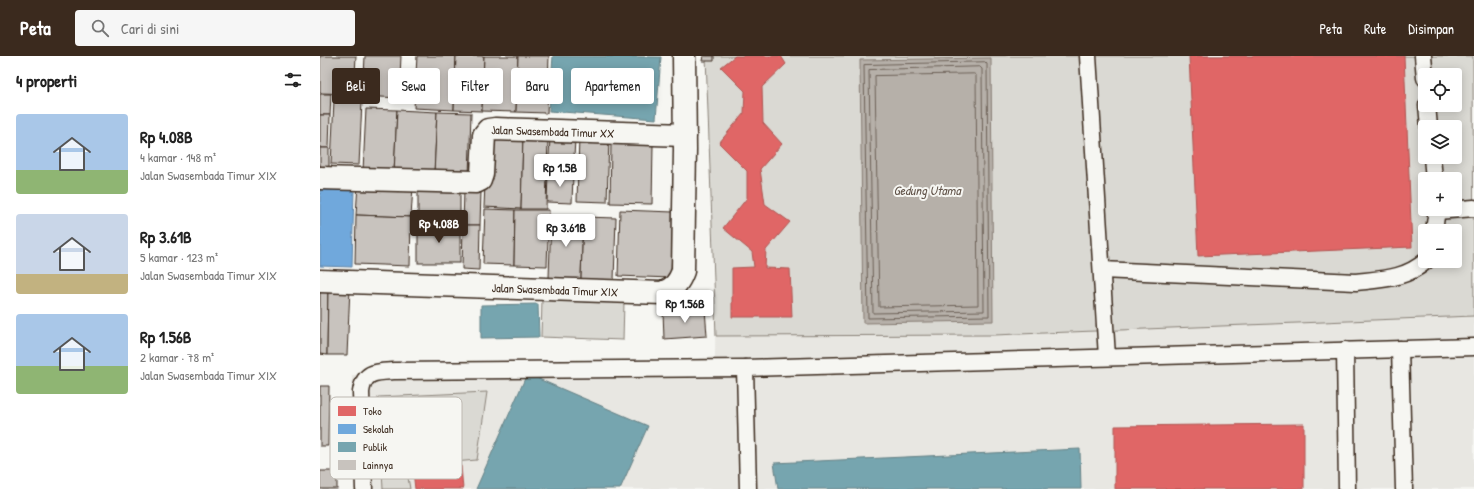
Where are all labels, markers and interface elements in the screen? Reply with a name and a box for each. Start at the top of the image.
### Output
search box [75,10,355,46]
text: Peta [20,15,51,41]
icon: search [89,17,111,39]
text: Cari di sini [121,18,179,39]
text: Peta [1319,19,1342,38]
text: Rute [1364,19,1386,38]
text: Disimpan [1408,19,1454,38]
chip: Beli [332,68,380,104]
chip: Sewa [388,68,440,104]
chip: Filter [448,68,503,104]
chip: Baru [511,68,563,104]
chip: Apartemen [571,68,654,104]
map controls [1418,68,1462,268]
button: locate [1418,68,1462,112]
text: 4 properti [16,69,77,92]
icon: filters [282,69,304,91]
street label: Jalan Swasembada Timur XX [490,120,615,141]
button: layers [1418,120,1462,164]
text: Rp 4.08B [140,125,193,148]
icon: home [48,130,96,178]
text: 4 kamar · 148 m² [140,148,216,166]
pin: Rp 1.5B [523,154,597,188]
text: Rp 1.5B [543,158,577,176]
text: Jalan Swasembada Timur XIX [140,166,277,184]
button: + [1418,172,1462,216]
water label: Gedung Utama [894,181,962,200]
pin: Rp 4.08B [398,210,480,244]
text: Rp 4.08B [419,214,459,232]
pin: Rp 3.61B [525,214,607,248]
text: Rp 3.61B [546,218,586,236]
button: − [1418,224,1462,268]
text: Rp 3.61B [140,225,192,248]
icon: home [48,230,96,278]
text: 5 kamar · 123 m² [140,248,218,266]
text: Jalan Swasembada Timur XIX [140,266,277,284]
street label: Jalan Swasembada Timur XIX [491,279,618,300]
pin: Rp 1.56B [644,290,726,324]
text: Rp 1.56B [665,294,705,312]
text: Rp 1.56B [140,325,191,348]
icon: home [48,330,96,378]
text: 2 kamar · 78 m² [140,348,214,366]
text: Jalan Swasembada Timur XIX [140,366,277,384]
legend [330,397,462,479]
text: Toko [363,404,382,418]
text: Sekolah [363,422,394,436]
text: Publik [363,440,388,454]
text: Lainnya [363,458,393,472]

